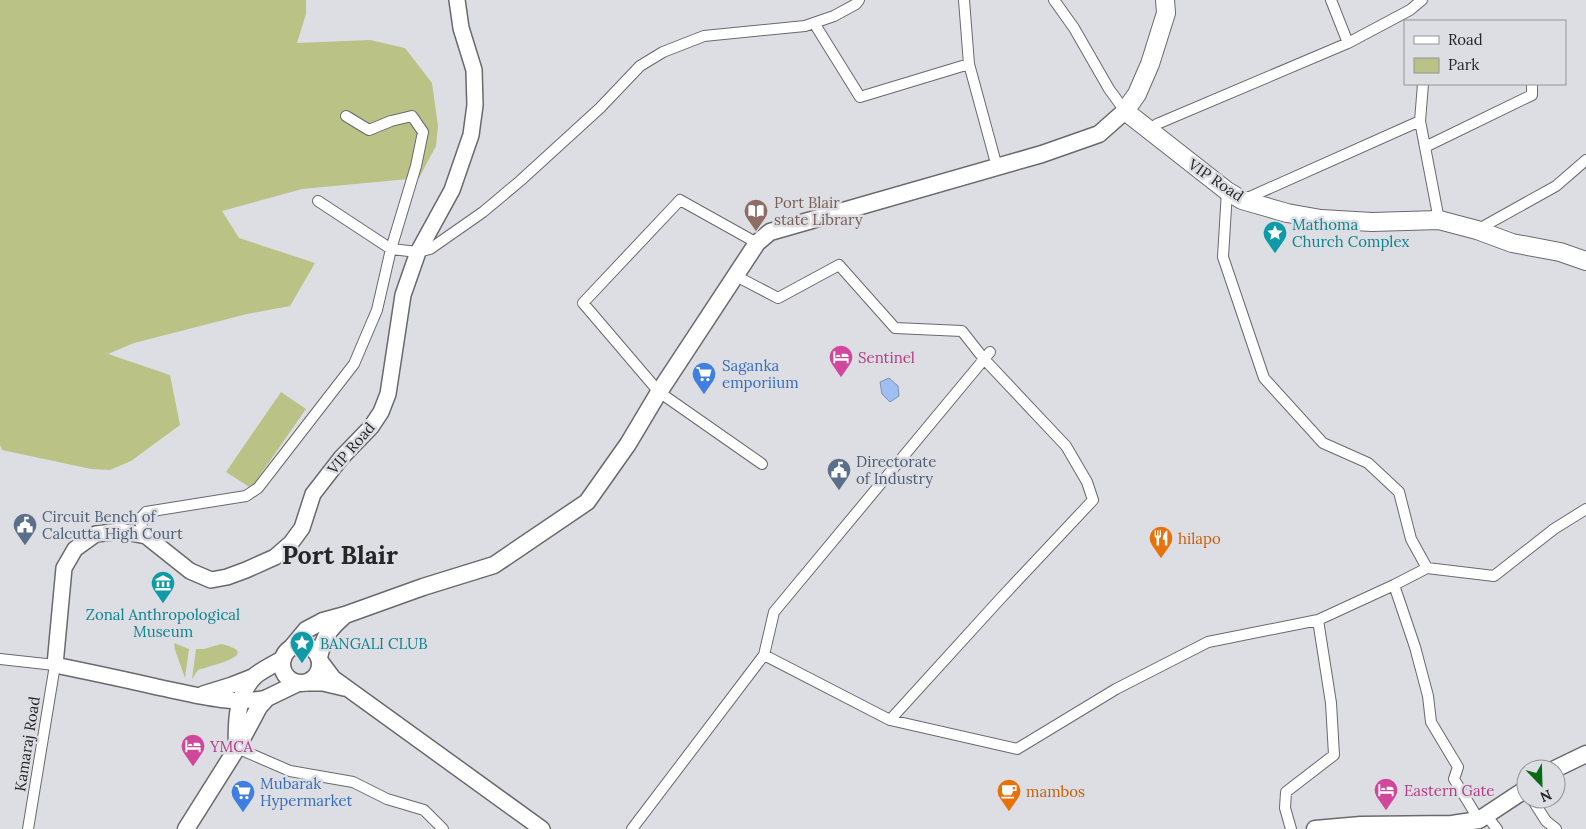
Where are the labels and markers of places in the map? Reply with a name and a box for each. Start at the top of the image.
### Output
place label: Port Blair state Library [774,193,863,229]
library icon: Port Blair state Library [743,198,769,232]
place label: Mathoma Church Complex [1292,215,1409,251]
place icon: Mathoma Church Complex [1262,220,1288,254]
hotel icon: Sentinel [828,344,854,378]
place label: Sentinel [858,348,915,367]
place label: Saganka emporiium [722,356,799,392]
supermarket icon: Saganka emporiium [691,361,717,395]
place label: Directorate of Industry [856,452,936,488]
public building icon: Directorate of Industry [826,457,852,491]
place label: Circuit Bench of Calcutta High Court [42,507,183,543]
public building icon: Circuit Bench of Calcutta High Court [12,512,38,546]
restaurant icon: hilapo [1148,525,1174,559]
place label: hilapo [1178,529,1221,548]
museum icon: Zonal Anthropological Museum [150,570,176,604]
place label: Zonal Anthropological Museum [86,605,240,641]
place icon: BANGALI CLUB [289,630,315,664]
place label: BANGALI CLUB [320,634,428,653]
hotel icon: YMCA [180,733,206,767]
place label: YMCA [209,737,254,756]
place label: Mubarak Hypermarket [260,774,353,810]
hotel icon: Eastern Gate [1373,777,1399,811]
cafe icon: mambos [996,778,1022,812]
supermarket icon: Mubarak Hypermarket [230,779,256,813]
place label: Eastern Gate [1404,781,1494,800]
place label: mambos [1026,782,1085,801]

